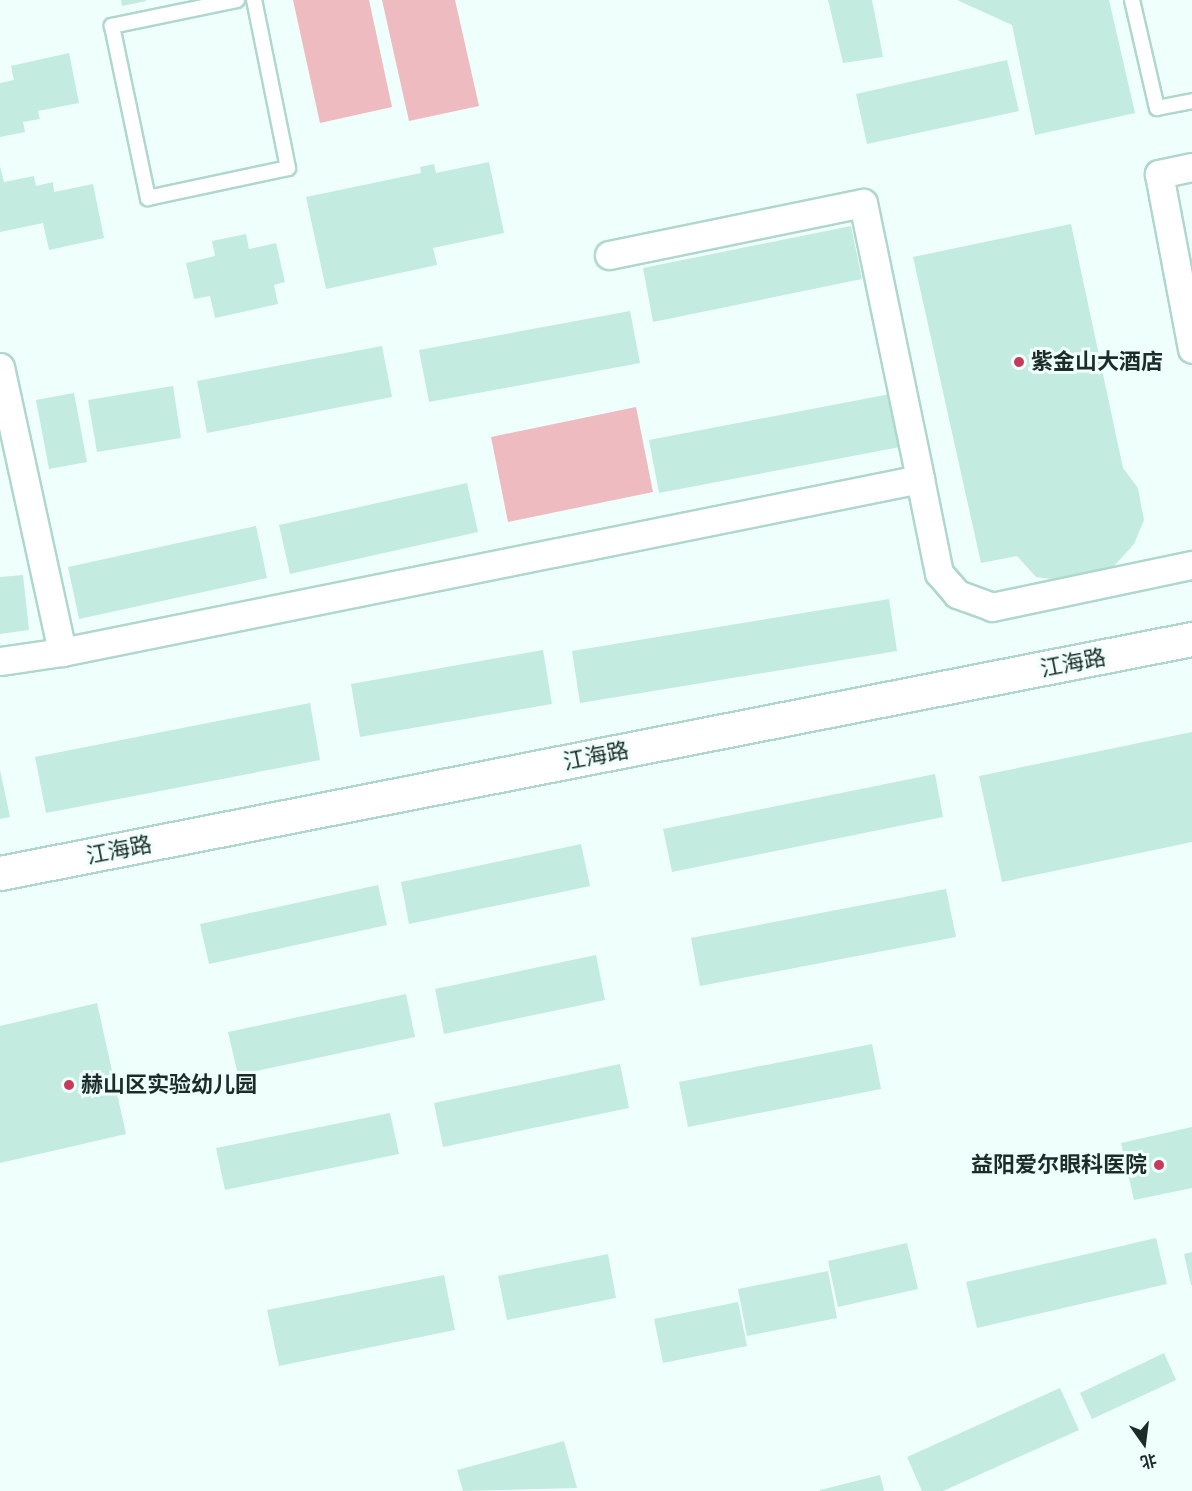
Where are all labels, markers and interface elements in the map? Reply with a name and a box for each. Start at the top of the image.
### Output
place label: 紫金山大酒店 [1031,349,1163,375]
marker: 紫金山大酒店 [1012,355,1026,369]
street label: 江海路 [1038,644,1108,682]
street label: 江海路 [561,737,631,775]
street label: 江海路 [84,831,154,869]
place label: 赫山区实验幼儿园 [81,1072,257,1098]
marker: 赫山区实验幼儿园 [62,1078,76,1092]
place label: 益阳爱尔眼科医院 [971,1152,1147,1178]
marker: 益阳爱尔眼科医院 [1152,1158,1166,1172]
north arrow [1114,1413,1174,1473]
text: 北 [1138,1448,1159,1474]

